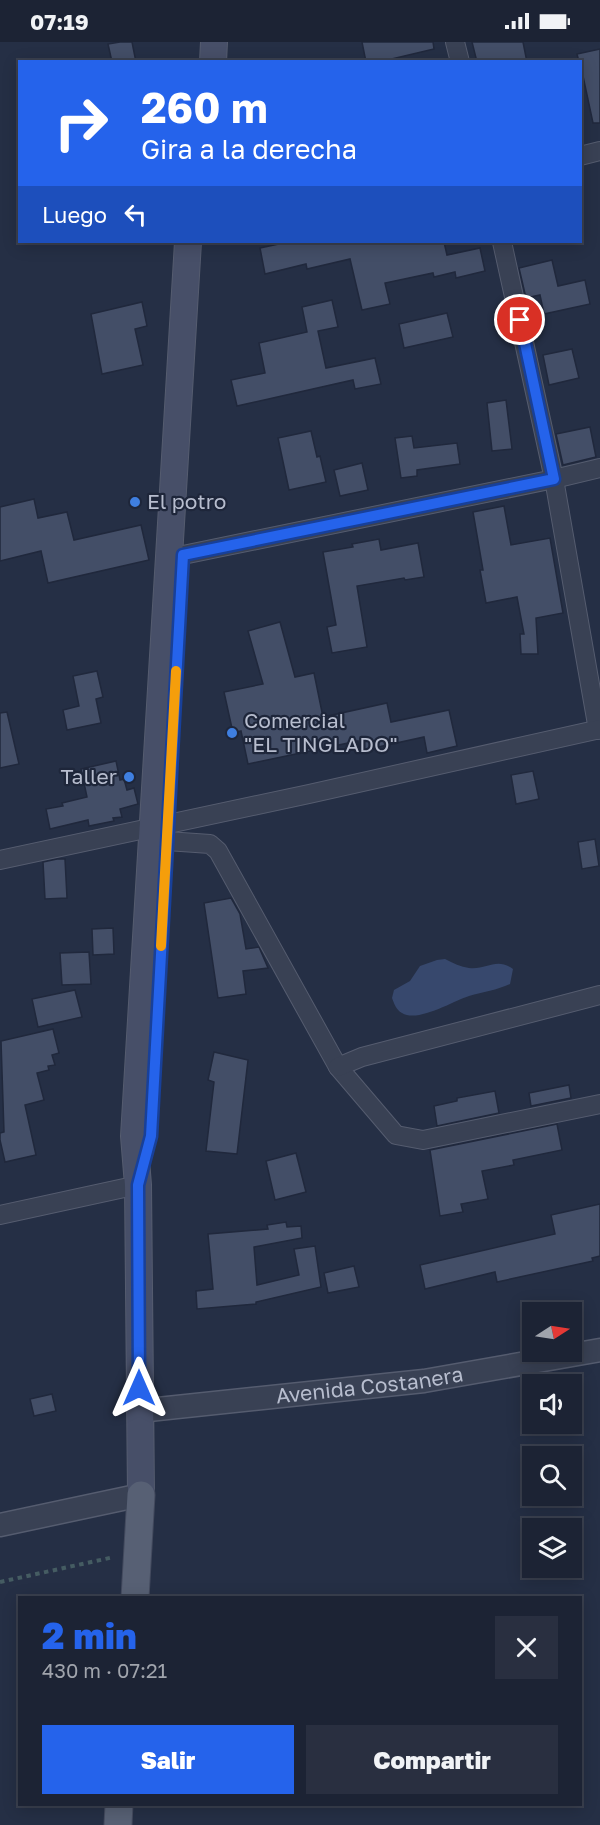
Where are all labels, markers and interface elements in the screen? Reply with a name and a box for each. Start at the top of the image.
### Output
text: 07:19 [30,8,89,35]
text: 260 m [141,82,268,132]
icon: right [42,84,120,162]
text: Gira a la derecha [141,133,357,165]
icon: left [119,198,152,231]
text: Luego [42,201,107,228]
pin [494,294,545,345]
icon: arrive [503,303,536,336]
place label: El potro [147,488,226,514]
marker: El potro [128,495,142,509]
place label: Comercial "EL TINGLADO" [244,707,398,757]
marker: Comercial "EL TINGLADO" [225,726,239,740]
place label: Taller [60,763,117,789]
marker: Taller [122,770,136,784]
north arrow [522,1302,582,1362]
map controls [522,1302,582,1578]
position arrow [107,1356,171,1420]
street label: Avenida Costanera [275,1360,465,1408]
button: sound [522,1374,582,1434]
button: search [522,1446,582,1506]
button: layers [522,1518,582,1578]
text: 2 min [42,1614,137,1657]
button: close [495,1616,558,1679]
text: 430 m · 07:21 [42,1658,167,1682]
button: Salir [42,1725,294,1794]
button: Compartir [306,1725,558,1794]

